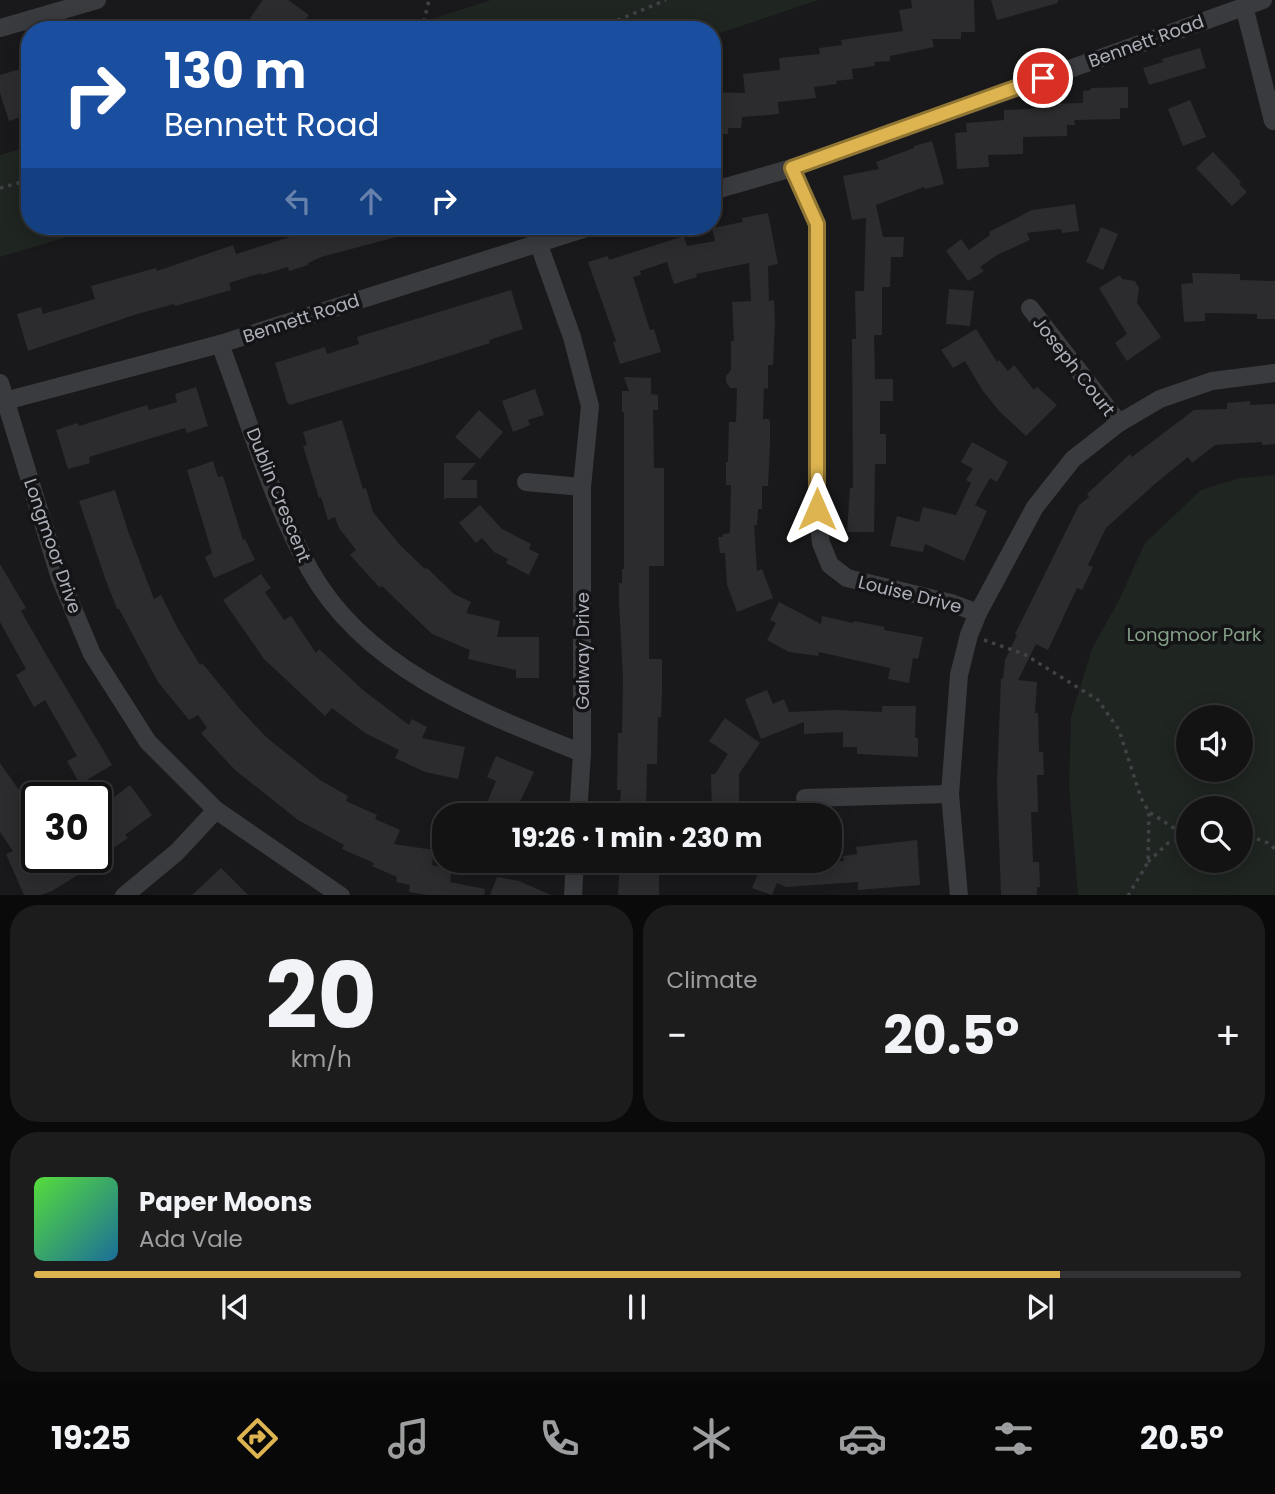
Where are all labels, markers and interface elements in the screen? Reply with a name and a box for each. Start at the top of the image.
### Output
street label: Bennett Road [1085,9,1207,73]
text: 130 m [164,37,306,105]
pin [1013,48,1073,108]
icon: right [49,49,140,140]
icon: arrive [1024,59,1062,97]
text: Bennett Road [164,102,379,147]
icon: left [279,182,317,220]
icon: ahead [352,182,390,220]
icon: right [425,182,463,220]
street label: Bennett Road [240,287,362,349]
street label: Joseph Court [1027,311,1121,421]
street label: Dublin Crescent [241,424,317,566]
position arrow [780,472,854,546]
street label: Longmoor Drive [18,475,88,617]
street label: Louise Drive [856,569,964,619]
street label: Galway Drive [570,592,595,710]
park label: Longmoor Park [1127,622,1262,647]
map controls [1176,705,1253,873]
button: sound [1176,705,1253,782]
speed limit sign: 30 [21,782,112,873]
button: search [1176,796,1253,873]
text: 19:26 · 1 min · 230 m [512,820,762,856]
text: 20 [266,932,377,1060]
text: Climate [667,964,757,996]
text: 20.5° [883,999,1019,1072]
text: − [667,1009,687,1062]
text: + [1215,1009,1241,1062]
text: km/h [291,1043,352,1075]
text: Paper Moons [139,1184,312,1220]
text: Ada Vale [139,1223,243,1255]
icon: previous [216,1288,254,1326]
icon: pause [618,1288,656,1326]
icon: next [1021,1288,1059,1326]
icon: directions [233,1414,282,1463]
icon: music [384,1414,433,1463]
icon: phone [535,1414,584,1463]
icon: climate [687,1414,736,1463]
icon: car [838,1414,887,1463]
icon: filters [989,1414,1038,1463]
text: 19:25 [51,1415,131,1460]
text: 20.5° [1140,1415,1224,1460]

